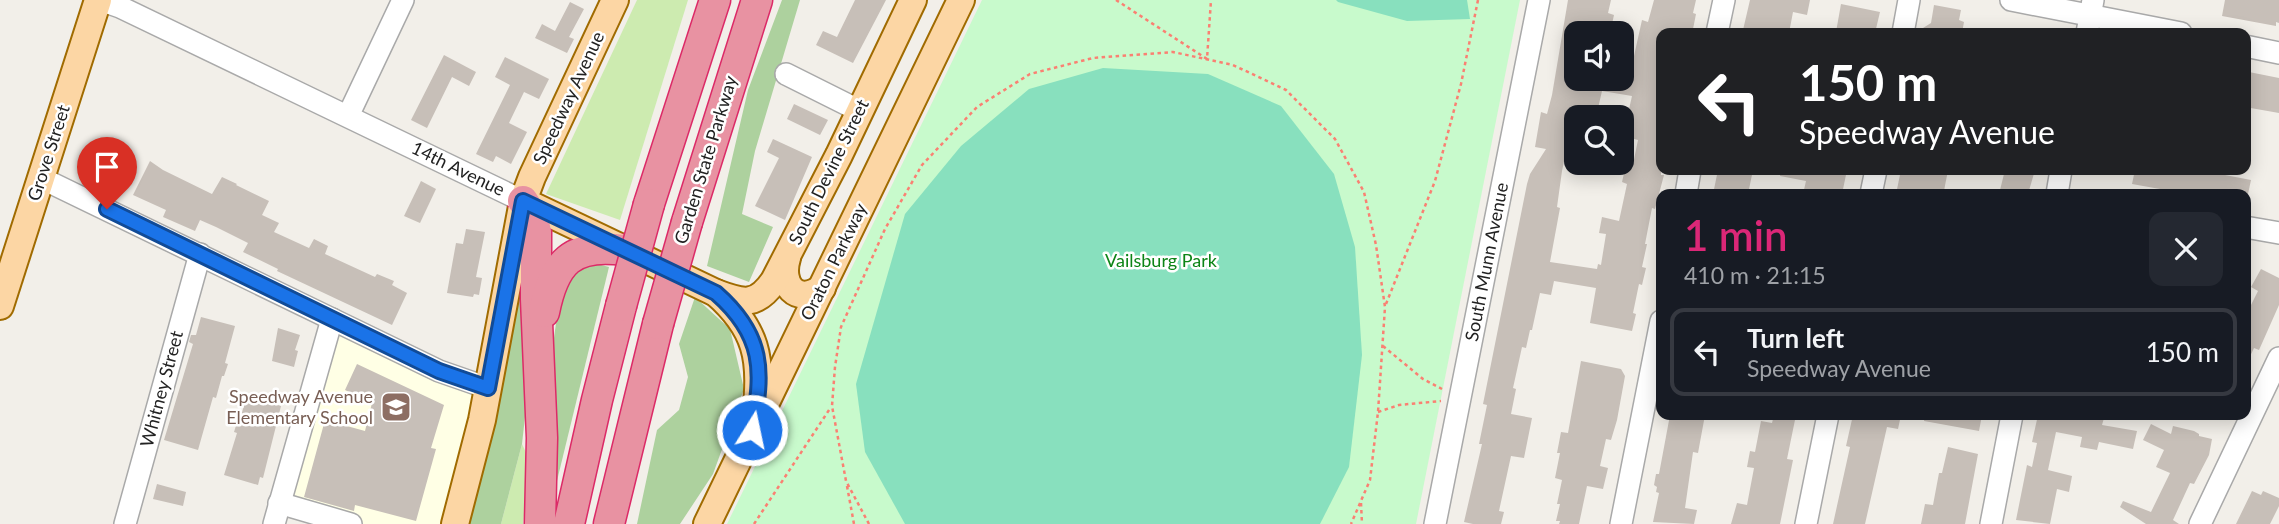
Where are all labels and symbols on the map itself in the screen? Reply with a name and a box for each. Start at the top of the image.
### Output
street label: Speedway Avenue [528,28,608,167]
street label: Garden State Parkway [669,72,741,247]
street label: South Devine Street [783,95,873,248]
street label: Grove Street [22,101,74,203]
street label: 14th Avenue [408,136,509,200]
pin [77,137,137,209]
street label: South Munn Avenue [1460,181,1512,343]
street label: Oraton Parkway [795,199,871,324]
park label: Vailsburg Park [1105,249,1218,271]
street label: Whitney Street [135,328,187,449]
place label: Speedway Avenue Elementary School [226,385,373,428]
school or university icon: Speedway Avenue Elementary School [379,390,413,424]
position arrow [715,393,789,467]

